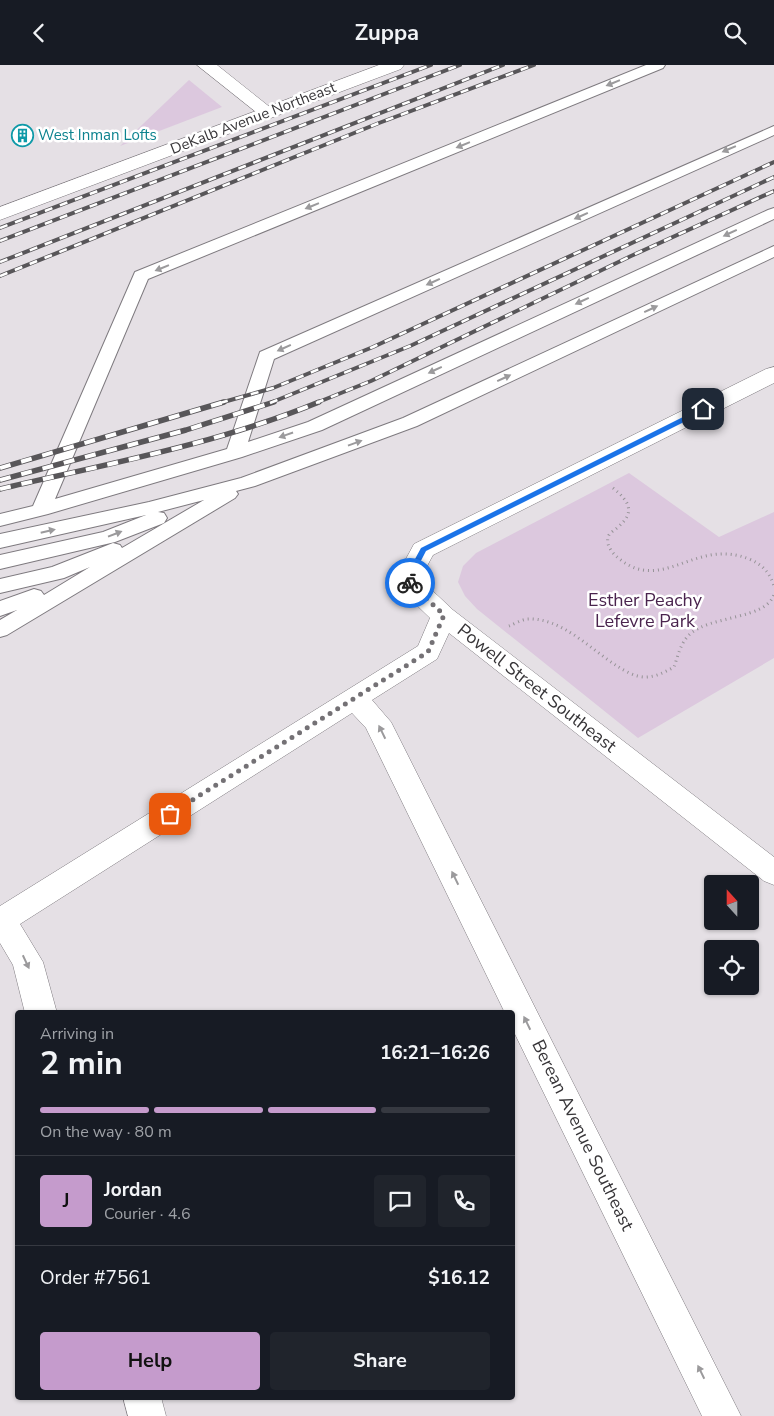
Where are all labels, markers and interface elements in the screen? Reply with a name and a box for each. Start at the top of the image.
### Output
text: Zuppa [355,18,419,48]
icon: back [25,19,53,47]
icon: search [721,19,749,47]
street label: DeKalb Avenue Northeast [167,77,339,159]
one-way arrow [606,80,620,88]
building icon: West Inman Lofts [10,123,34,147]
place label: West Inman Lofts [38,125,157,145]
one-way arrow [456,141,470,149]
one-way arrow [722,146,736,154]
one-way arrow [304,202,319,210]
one-way arrow [574,212,588,220]
one-way arrow [723,229,737,237]
one-way arrow [155,264,169,272]
one-way arrow [426,279,440,287]
one-way arrow [575,298,589,306]
one-way arrow [644,305,658,313]
one-way arrow [277,344,291,352]
one-way arrow [428,366,442,374]
one-way arrow [497,374,511,382]
pin [682,388,724,430]
icon: home [689,395,717,423]
one-way arrow [279,432,294,440]
one-way arrow [347,439,362,446]
one-way arrow [40,527,55,535]
one-way arrow [108,530,123,538]
courier [385,558,435,608]
icon: bike [396,569,424,597]
park label: Esther Peachy Lefevre Park [588,588,703,633]
street label: Powell Street Southeast [452,618,622,758]
one-way arrow [378,725,386,739]
pin [149,793,191,835]
icon: bag [156,800,184,828]
one-way arrow [450,871,458,885]
north arrow [704,875,759,930]
map controls [704,875,759,995]
button: locate [704,940,759,995]
one-way arrow [22,954,31,969]
one-way arrow [523,1016,531,1030]
text: Arriving in [40,1023,114,1045]
street label: Berean Avenue Southeast [526,1036,640,1235]
text: 16:21–16:26 [380,1040,490,1066]
text: 2 min [40,1042,123,1085]
text: On the way · 80 m [40,1121,172,1143]
button: chat [374,1175,426,1227]
button: phone [438,1175,490,1227]
text: Jordan [104,1177,162,1203]
text: J [63,1188,69,1214]
text: Courier · 4.6 [104,1203,190,1225]
text: Order #7561 [40,1265,151,1291]
text: $16.12 [428,1265,490,1291]
button: Help [40,1332,260,1390]
button: Share [270,1332,490,1390]
one-way arrow [697,1365,705,1380]

